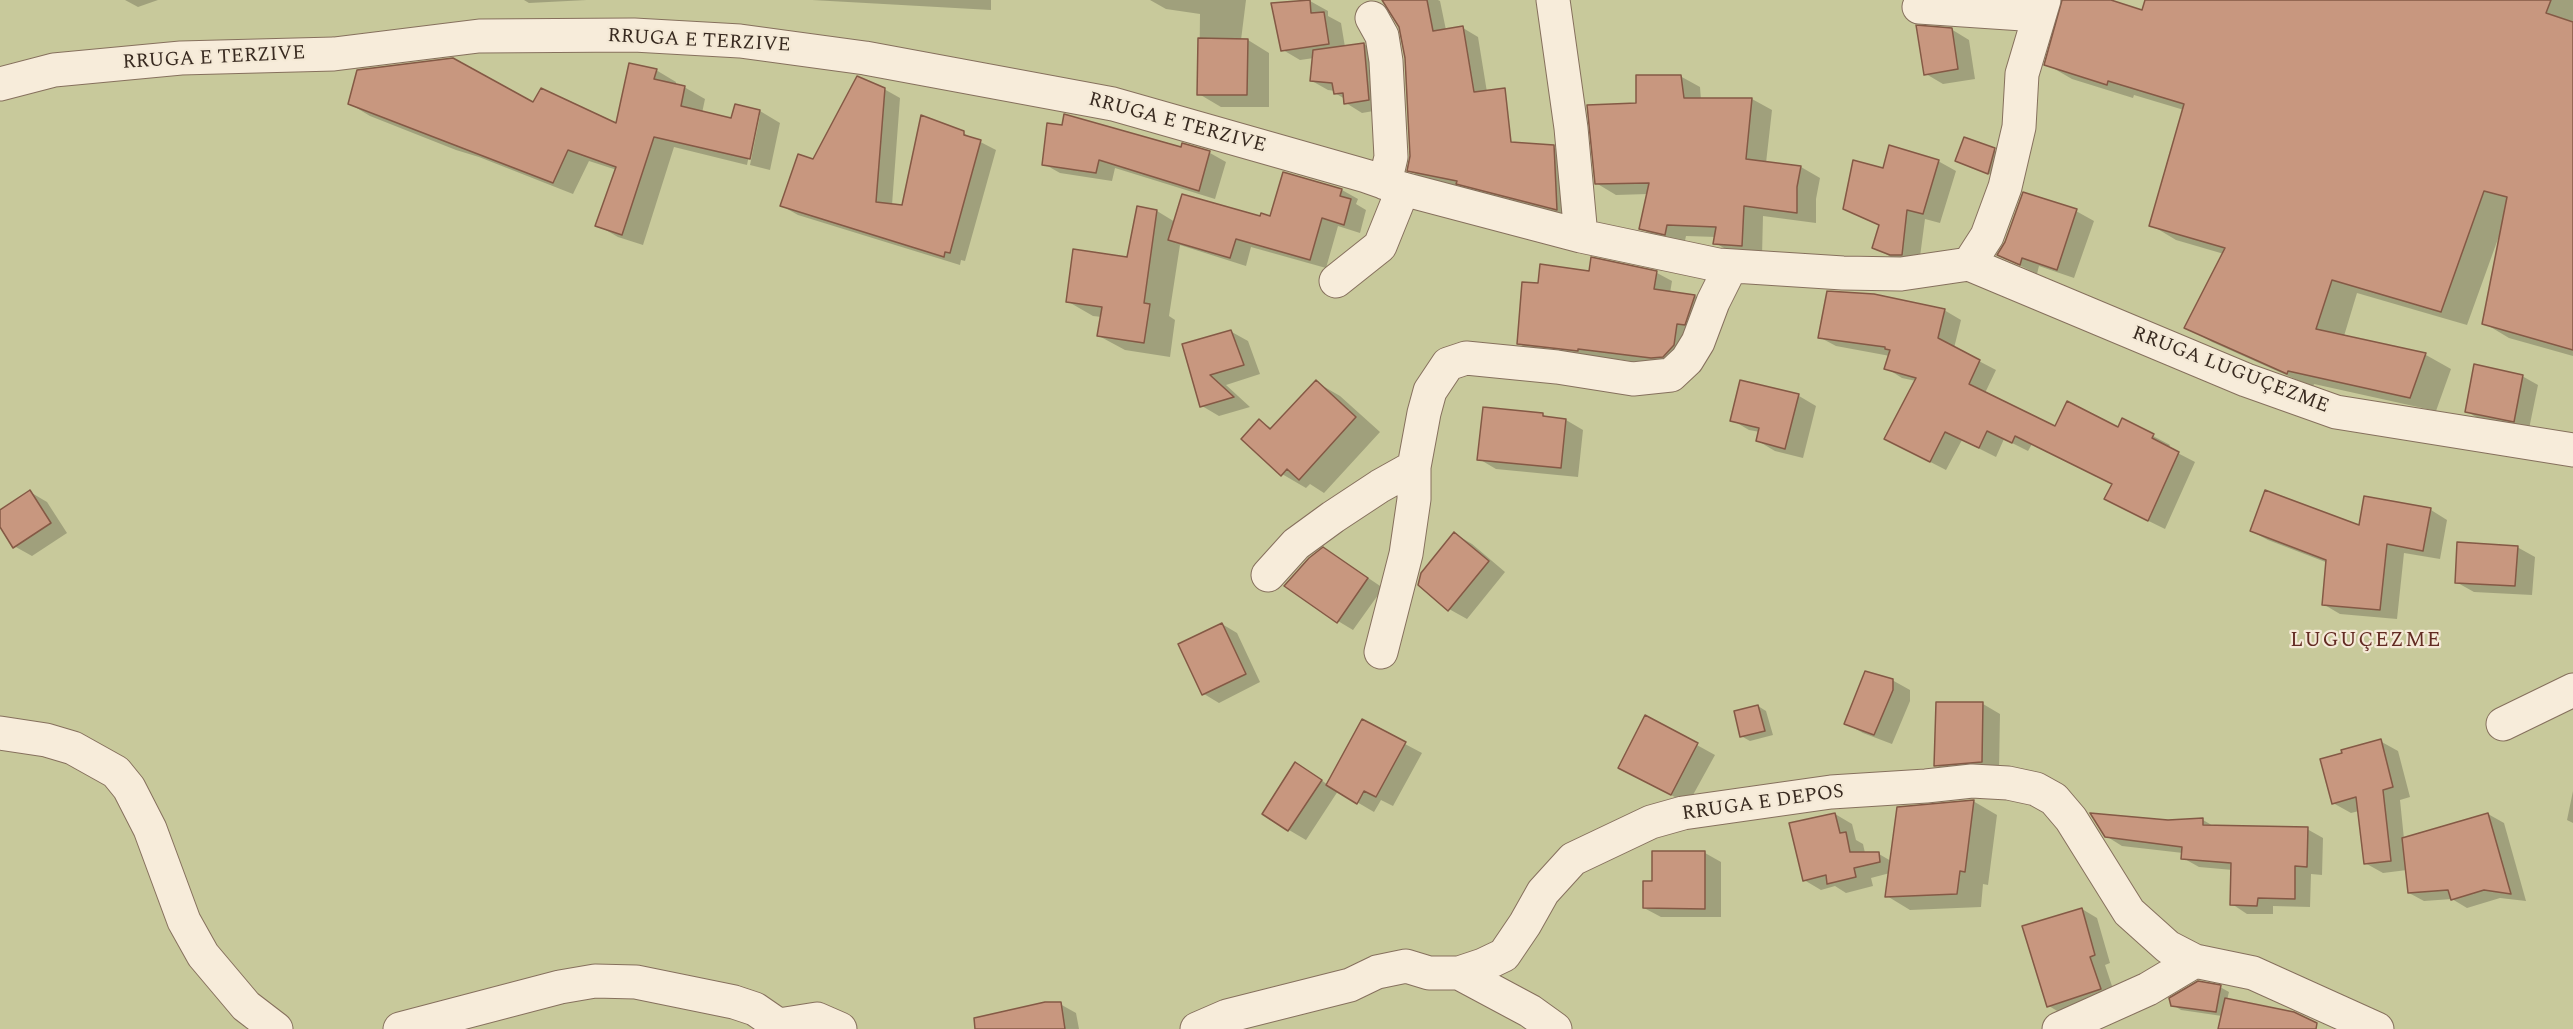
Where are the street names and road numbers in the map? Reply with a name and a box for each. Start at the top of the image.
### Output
street label: RRUGA E TERZIVE [607,25,791,59]
street label: RRUGA E TERZIVE [122,42,306,76]
street label: RRUGA E TERZIVE [1085,89,1269,159]
street label: RRUGA LUGUÇEZME [2128,322,2332,420]
street label: RRUGA E DEPOS [1681,781,1845,827]

